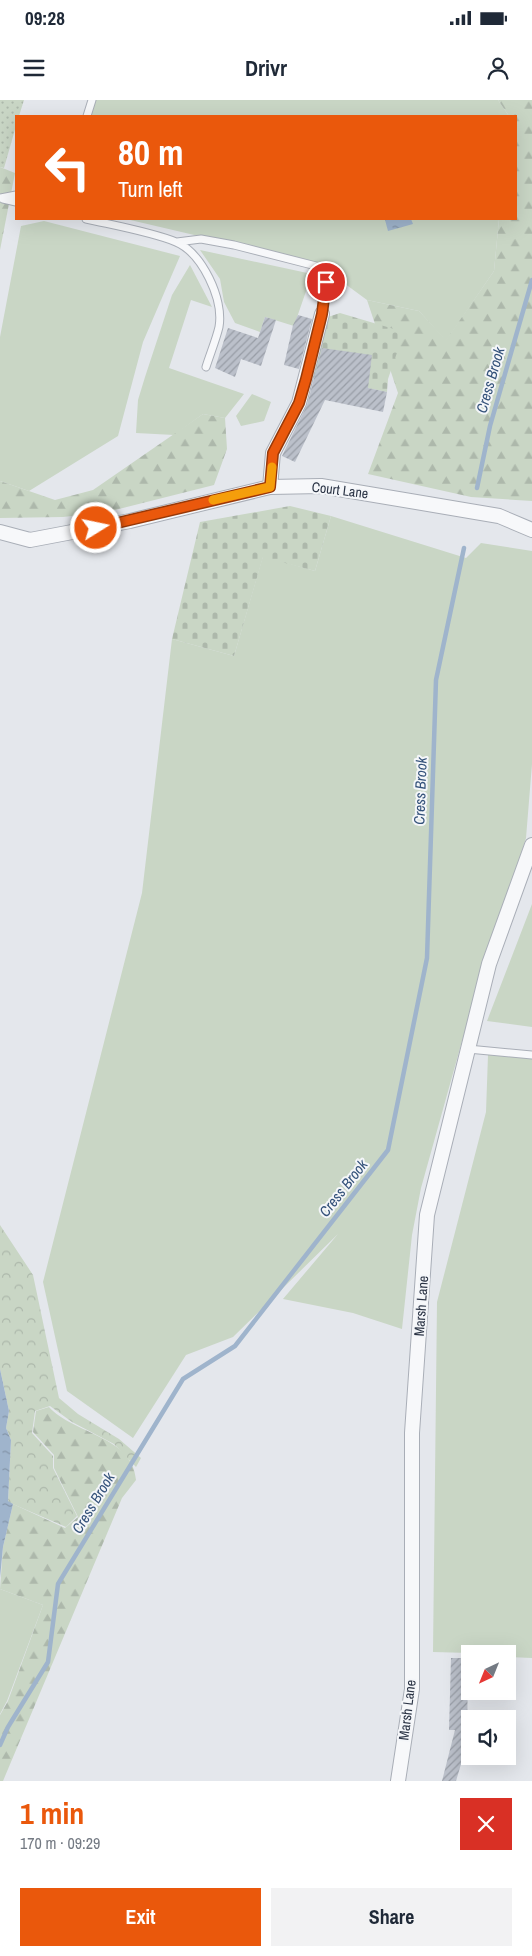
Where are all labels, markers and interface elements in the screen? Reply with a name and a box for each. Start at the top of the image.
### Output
text: 09:28 [25,5,65,31]
text: Drivr [245,53,287,83]
icon: menu [20,54,48,82]
icon: person [484,54,512,82]
text: 80 m [118,129,183,176]
icon: left [35,135,100,200]
text: Turn left [118,174,183,204]
pin [305,261,347,303]
icon: arrive [312,268,340,296]
water label: Cress Brook [471,344,510,415]
street label: Court Lane [311,478,369,502]
position arrow [69,501,121,553]
water label: Cress Brook [408,756,432,825]
water label: Cress Brook [314,1154,373,1221]
street label: Marsh Lane [410,1275,432,1337]
water label: Cress Brook [67,1468,120,1537]
north arrow [461,1645,516,1700]
map controls [461,1645,516,1765]
street label: Marsh Lane [394,1679,420,1741]
button: sound [461,1710,516,1765]
text: 1 min [20,1793,84,1833]
button: close [460,1798,512,1850]
text: 170 m · 09:29 [20,1832,100,1854]
button: Exit [20,1888,261,1946]
button: Share [271,1888,512,1946]

